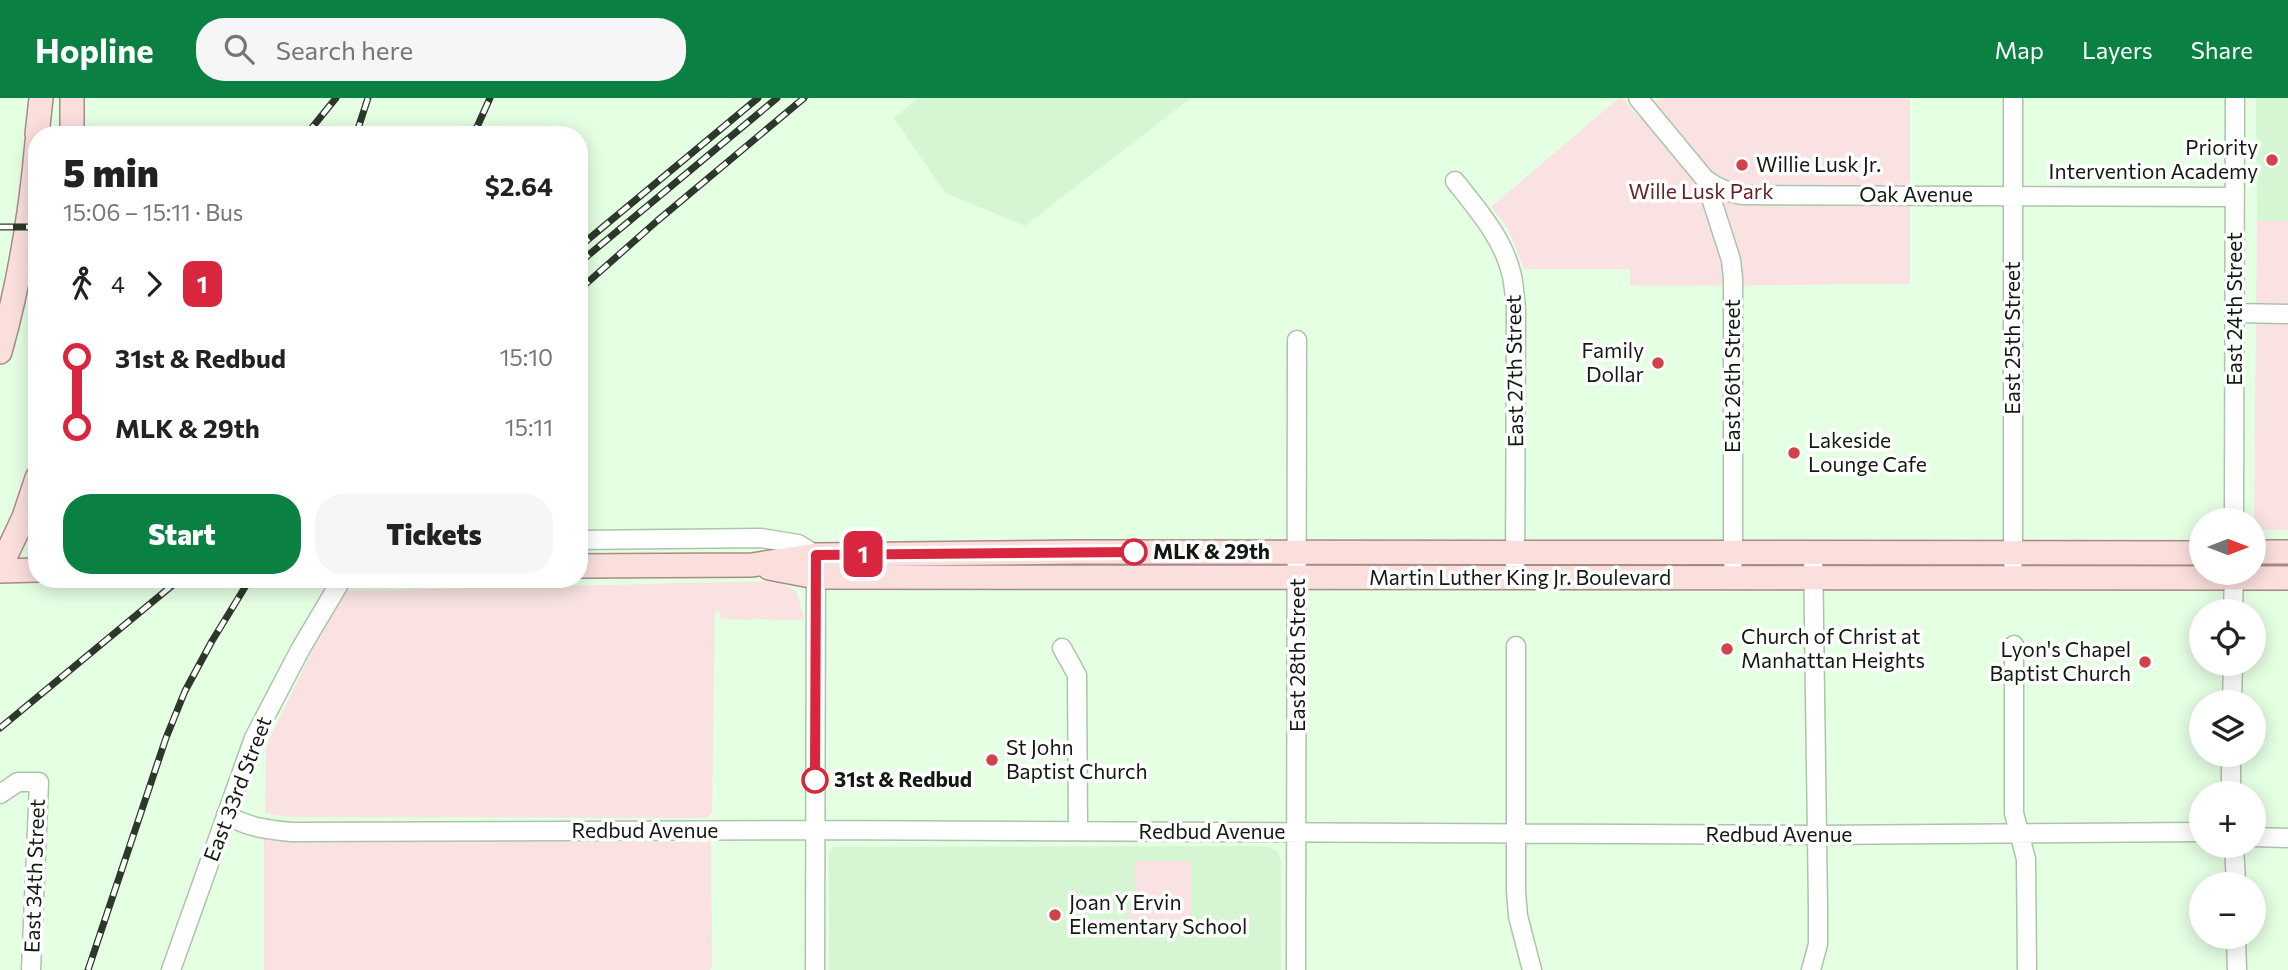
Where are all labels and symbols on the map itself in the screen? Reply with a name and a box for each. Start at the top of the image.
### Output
place label: Priority Intervention Academy [2049,134,2258,183]
place label: Willie Lusk Jr. [1756,151,1881,176]
marker: Priority Intervention Academy [2264,152,2280,168]
marker: Willie Lusk Jr. [1734,157,1750,173]
park label: Wille Lusk Park [1628,178,1774,203]
street label: Oak Avenue [1859,181,1973,206]
street label: East 24th Street [2221,232,2246,386]
street label: East 25th Street [1999,261,2024,415]
street label: East 27th Street [1500,295,1527,447]
street label: East 26th Street [1719,299,1744,453]
place label: Family Dollar [1581,337,1644,386]
marker: Family Dollar [1650,355,1666,371]
place label: Lakeside Lounge Cafe [1808,427,1927,476]
marker: Lakeside Lounge Cafe [1786,445,1802,461]
north arrow [2189,508,2266,584]
line badge: 1 [840,531,886,577]
place label: MLK & 29th [1153,538,1270,563]
marker: MLK & 29th [1121,539,1147,565]
street label: Martin Luther King Jr. Boulevard [1369,564,1671,589]
street label: East 28th Street [1284,578,1309,732]
place label: Church of Christ at Manhattan Heights [1741,623,1925,672]
place label: Lyon's Chapel Baptist Church [1989,636,2131,685]
marker: Church of Christ at Manhattan Heights [1719,641,1735,657]
marker: Lyon's Chapel Baptist Church [2137,654,2153,670]
street label: East 33rd Street [198,713,276,864]
place label: St John Baptist Church [1006,734,1148,783]
marker: St John Baptist Church [984,752,1000,768]
place label: 31st & Redbud [834,766,972,791]
marker: 31st & Redbud [802,767,828,793]
street label: East 34th Street [18,798,49,953]
street label: Redbud Avenue [572,817,718,842]
street label: Redbud Avenue [1139,818,1285,843]
street label: Redbud Avenue [1706,821,1852,846]
place label: Joan Y Ervin Elementary School [1069,889,1247,938]
marker: Joan Y Ervin Elementary School [1047,907,1063,923]

